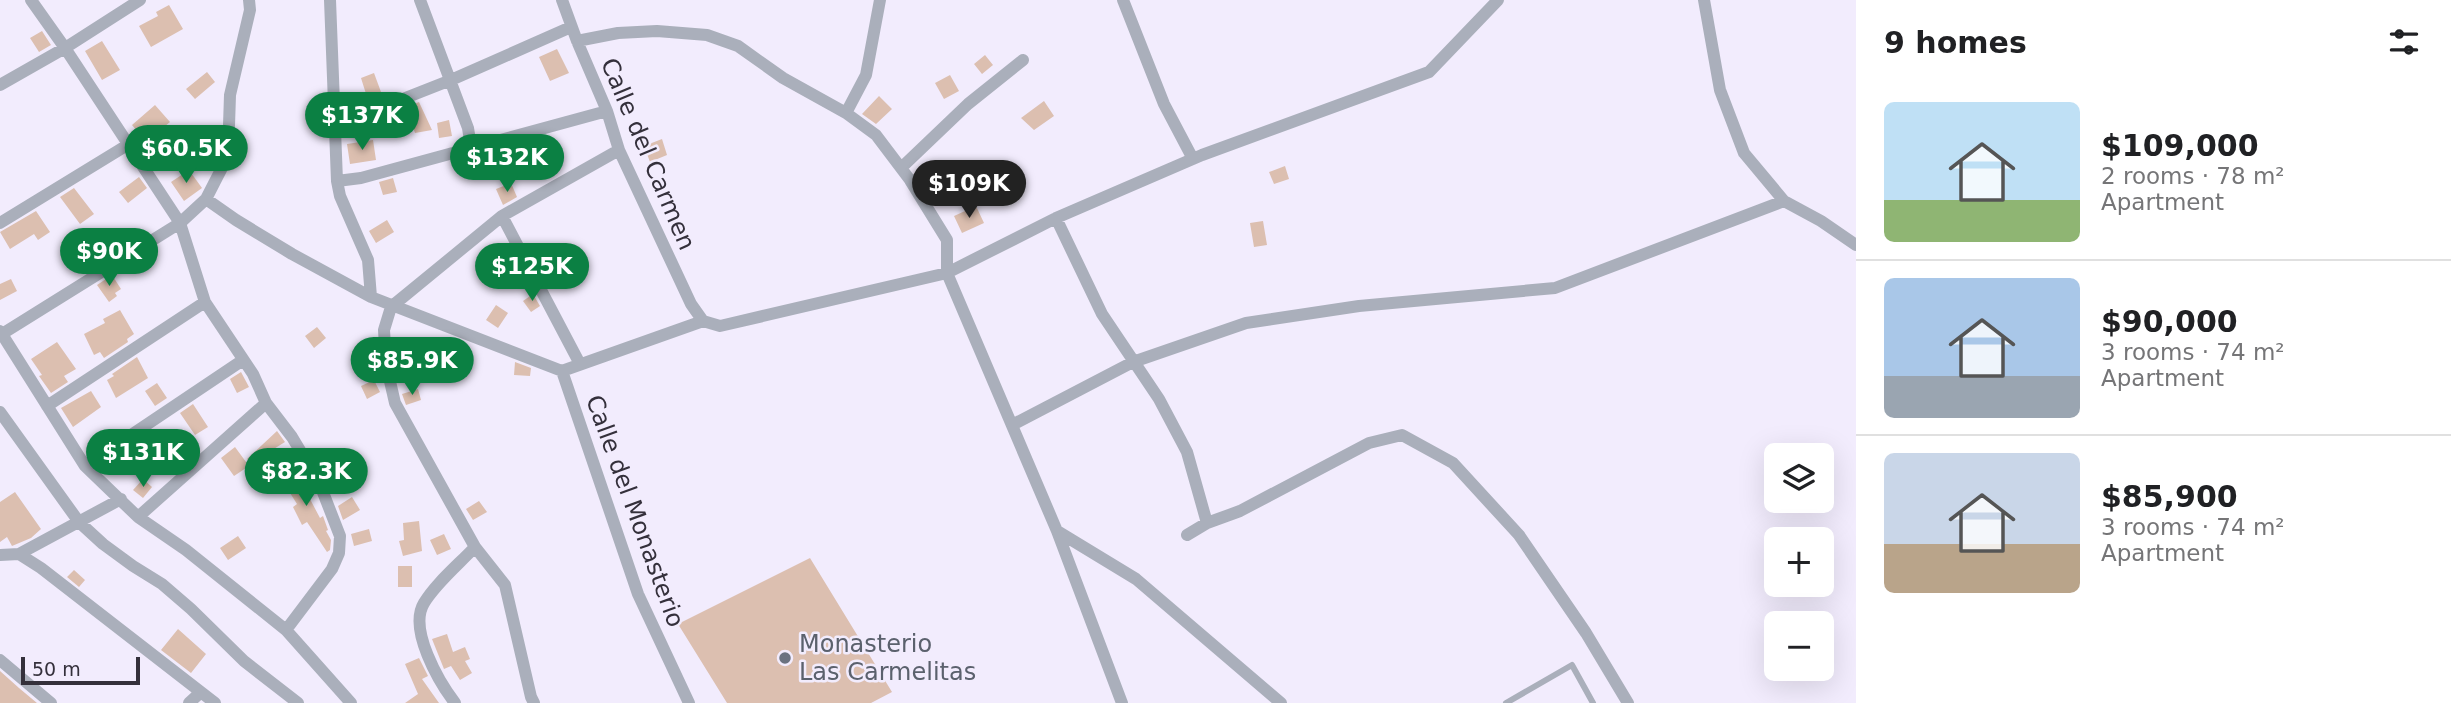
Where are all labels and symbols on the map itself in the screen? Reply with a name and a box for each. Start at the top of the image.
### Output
street label: Calle del Carmen [595,54,701,254]
pin: $137K [313,92,411,152]
pin: $60.5K [129,125,243,185]
pin: $132K [458,134,556,194]
pin: $109K [920,160,1018,220]
pin: $90K [68,229,150,288]
pin: $125K [483,244,581,303]
pin: $85.9K [355,338,469,397]
street label: Calle del Monasterio [580,391,690,631]
pin: $131K [94,430,192,489]
pin: $82.3K [249,448,363,508]
place label: Monasterio Las Carmelitas [799,630,976,686]
marker: Monasterio Las Carmelitas [777,650,793,666]
scale bar [21,654,140,686]

